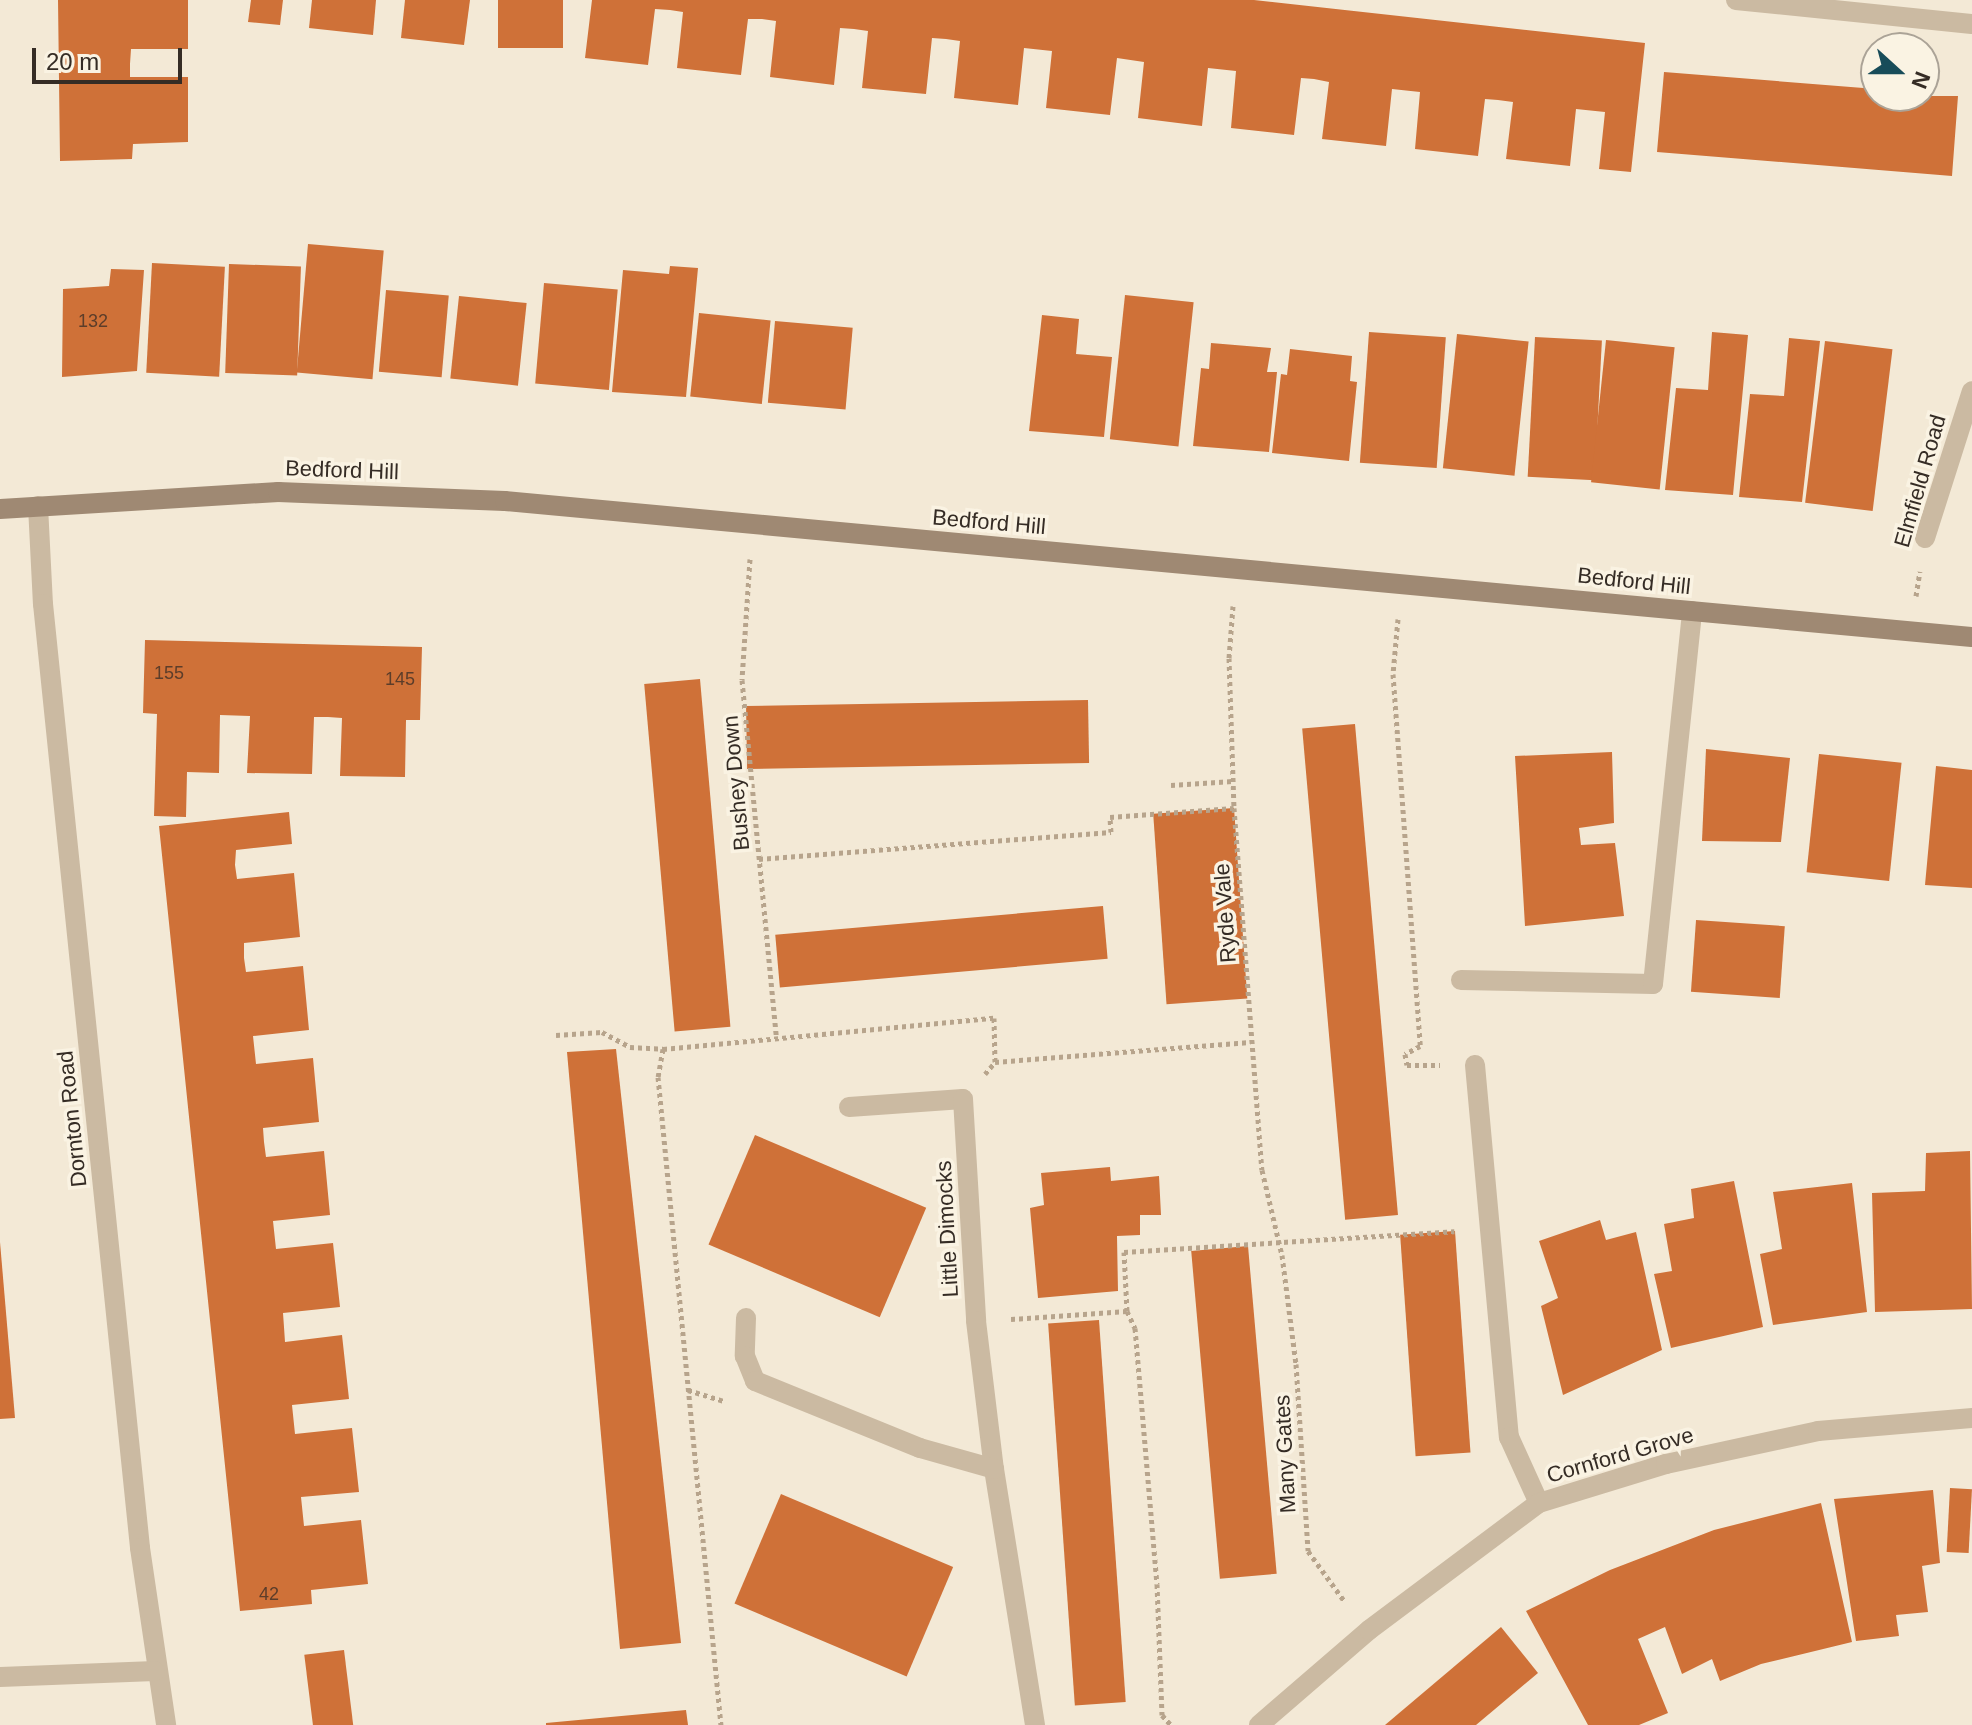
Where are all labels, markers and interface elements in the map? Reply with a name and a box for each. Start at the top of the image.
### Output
scale bar [36,32,186,82]
north arrow [1860,32,1940,112]
text: 20 m [46,48,99,75]
text: N [1906,68,1936,92]
house number: 132 [78,310,108,332]
street label: Elmfield Road [1888,412,1952,550]
street label: Bedford Hill [285,455,399,485]
street label: Bedford Hill [931,504,1047,540]
street label: Bedford Hill [1576,562,1692,600]
house number: 155 [154,662,184,684]
house number: 145 [385,668,415,690]
street label: Bushey Down [717,714,755,852]
street label: Ryde Vale [1208,862,1242,964]
street label: Dornton Road [52,1050,92,1188]
street label: Little Dimocks [930,1160,964,1298]
street label: Many Gates [1269,1394,1301,1514]
street label: Cornford Grove [1543,1421,1697,1489]
house number: 42 [259,1583,279,1605]

